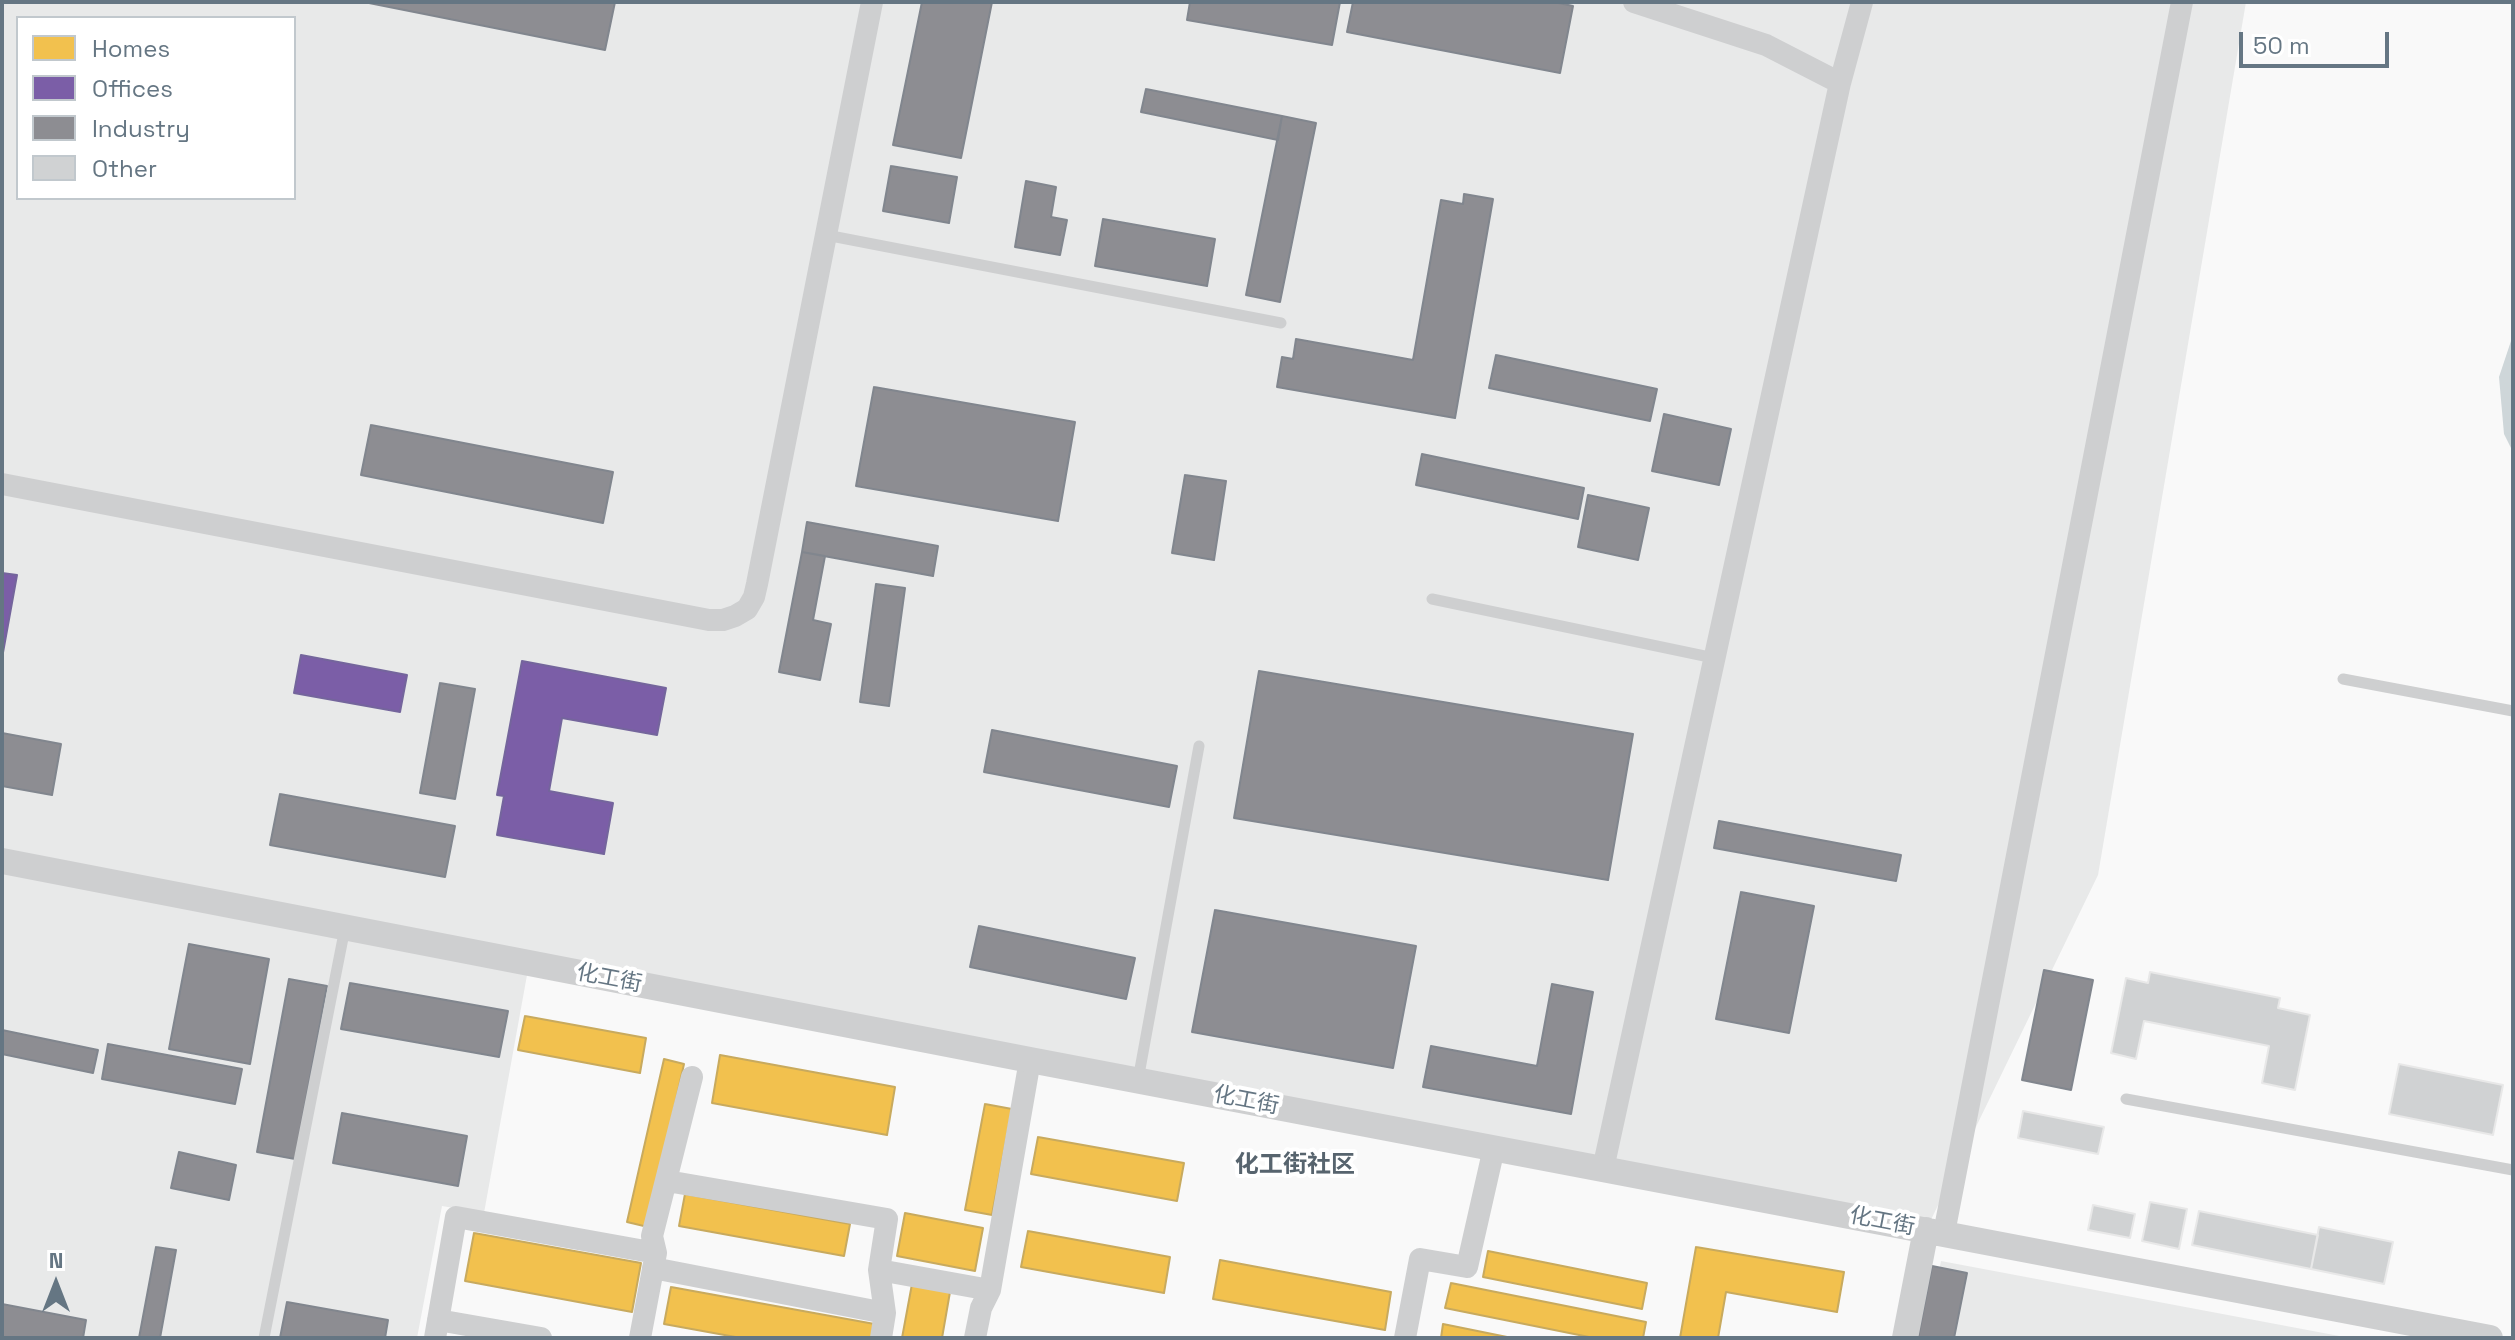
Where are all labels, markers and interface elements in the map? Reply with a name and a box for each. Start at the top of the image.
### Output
legend [16,16,296,200]
scale bar [2243,16,2393,66]
text: 50 m [2253,30,2310,61]
text: Homes [92,33,170,64]
text: Offices [92,73,173,104]
text: Industry [92,113,190,144]
text: Other [92,153,157,184]
street label: 化工街 [574,960,644,998]
street label: 化工街 [1211,1082,1281,1120]
district label: 化工街社区 [1235,1151,1355,1179]
street label: 化工街 [1847,1203,1917,1241]
north arrow [16,1244,96,1324]
text: N [49,1246,63,1274]

